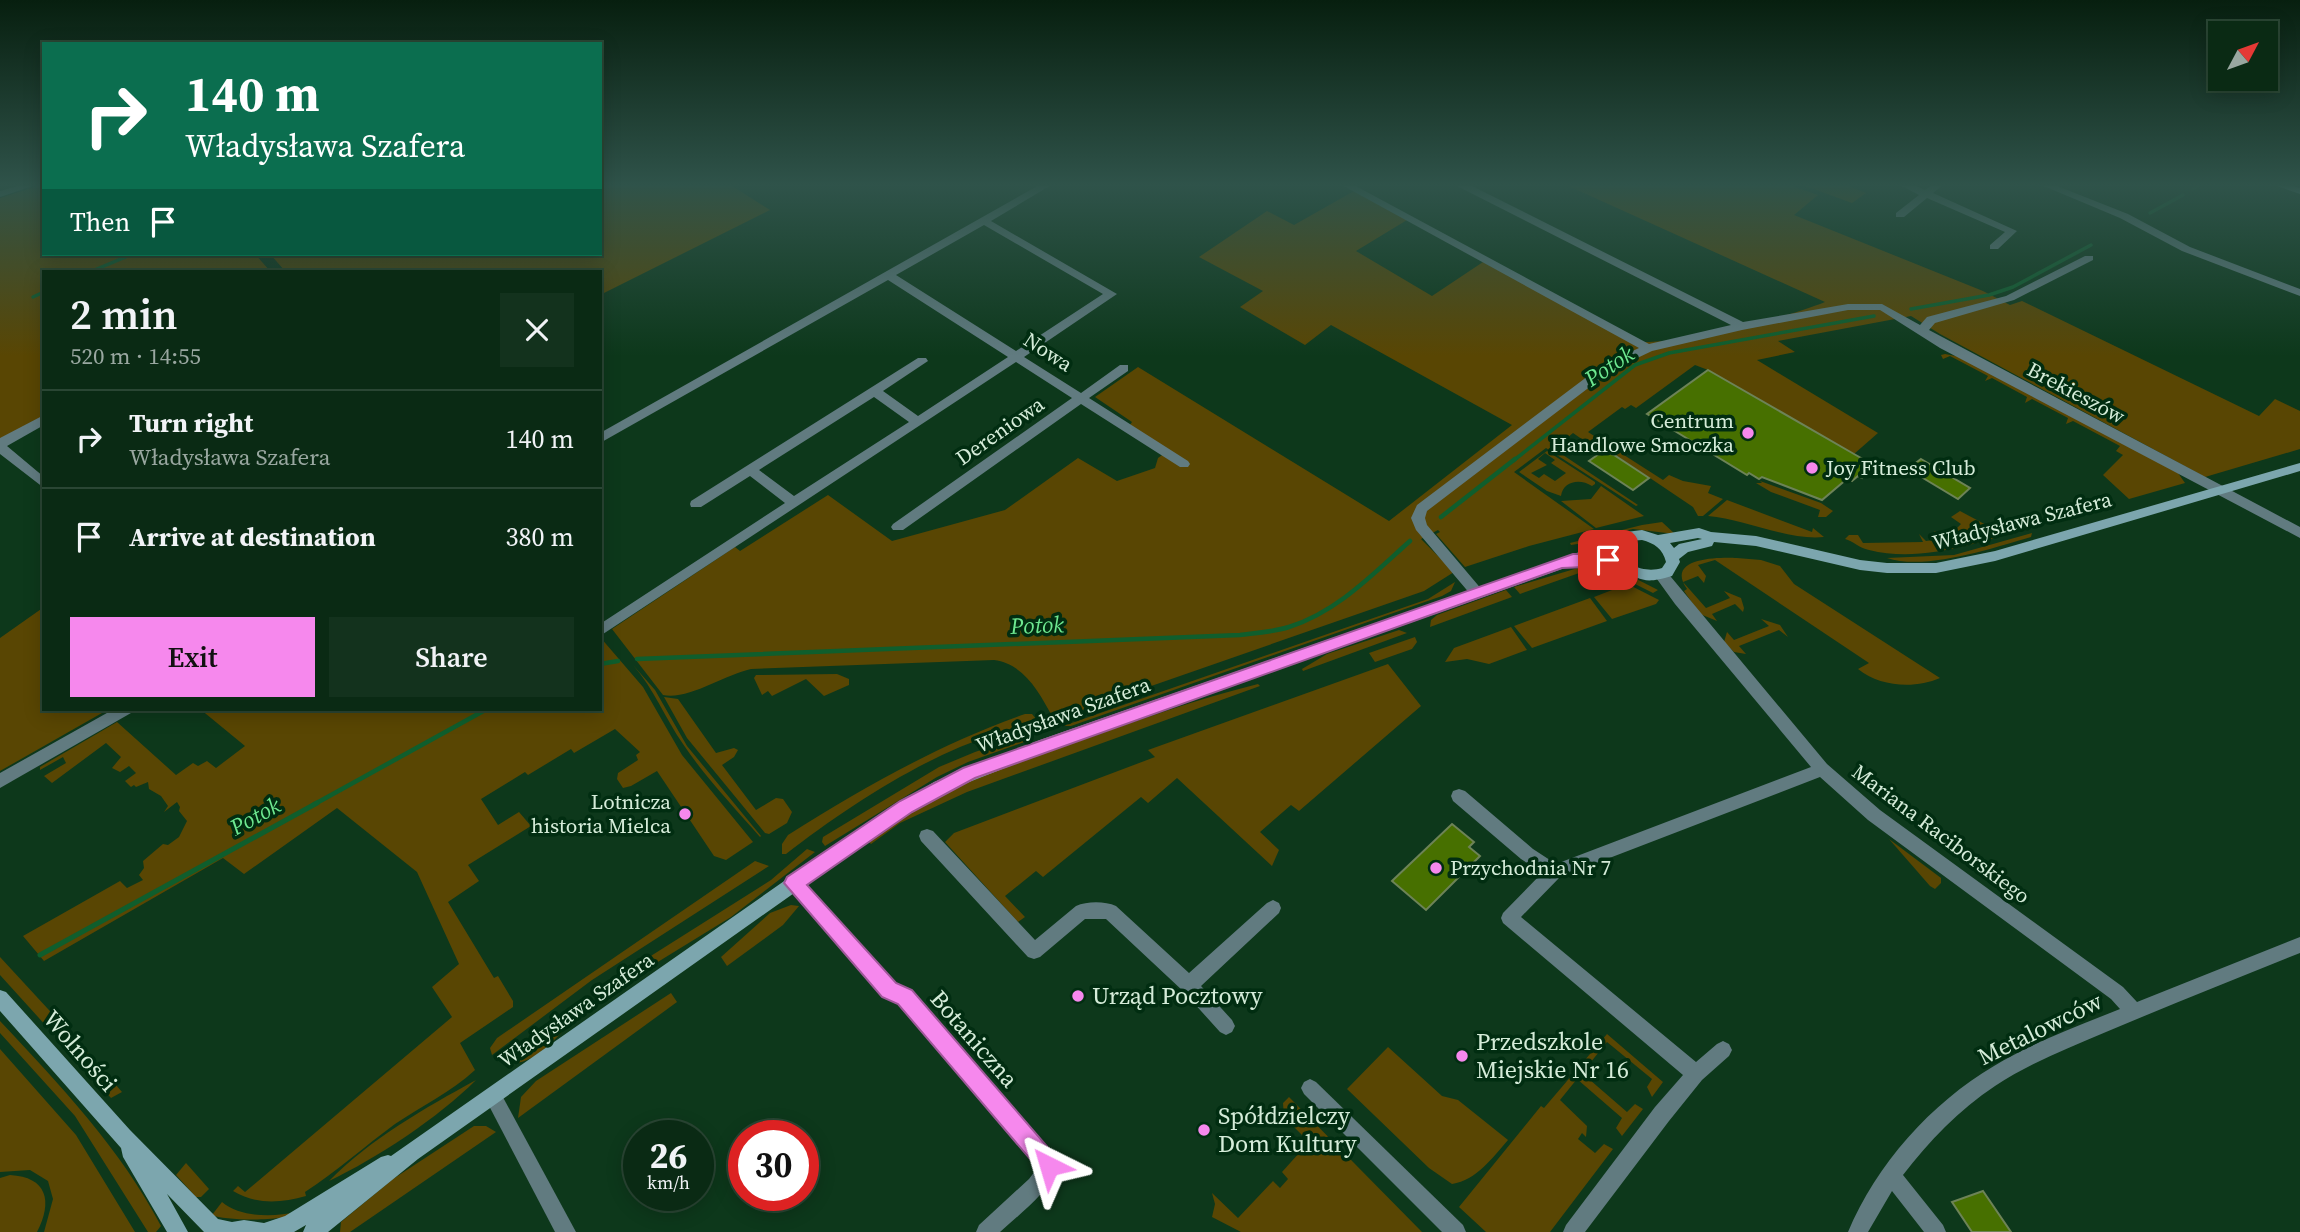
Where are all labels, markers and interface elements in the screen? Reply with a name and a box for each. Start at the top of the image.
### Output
north arrow [2208,21,2278,91]
map controls [2208,21,2278,91]
text: 140 m [185,60,320,127]
icon: right [70,70,161,161]
text: Władysława Szafera [185,124,465,168]
icon: arrive [144,203,182,241]
text: Then [70,204,130,240]
text: 2 min [70,285,178,343]
button: close [500,293,574,367]
street label: Nowa [1018,325,1079,378]
water label: Potok [1577,338,1640,395]
text: 520 m · 14:55 [70,340,201,372]
street label: Brekieszów [2022,355,2130,431]
street label: Dereniowa [950,389,1050,472]
text: Turn right [129,405,253,441]
place label: Centrum Handlowe Smoczka [1550,406,1734,459]
icon: right [70,420,108,458]
text: 140 m [506,421,574,457]
marker: Centrum Handlowe Smoczka [1740,425,1756,441]
text: Władysława Szafera [129,441,330,473]
place label: Joy Fitness Club [1825,453,1976,482]
marker: Joy Fitness Club [1804,460,1820,476]
street label: Władysława Szafera [1929,484,2115,557]
icon: arrive [70,518,108,556]
text: Arrive at destination [129,519,376,555]
text: 380 m [506,519,574,555]
pin [1578,530,1638,590]
icon: arrive [1589,541,1627,579]
water label: Potok [1009,608,1064,642]
button: Exit [70,617,315,697]
button: Share [329,617,574,697]
street label: Władysława Szafera [971,669,1154,760]
street label: Mariana Raciborskiego [1846,757,2036,910]
place label: Lotnicza historia Mielca [531,787,671,840]
water label: Potok [223,789,286,843]
marker: Lotnicza historia Mielca [677,806,693,822]
place label: Przychodnia Nr 7 [1450,853,1611,882]
marker: Przychodnia Nr 7 [1428,860,1444,876]
street label: Władysława Szafera [492,945,660,1074]
place label: Urząd Pocztowy [1092,979,1263,1012]
street label: Botaniczna [923,983,1026,1095]
street label: Metalowców [1972,984,2108,1073]
marker: Urząd Pocztowy [1070,988,1086,1004]
street label: Wolności [36,1003,125,1099]
place label: Przedszkole Miejskie Nr 16 [1476,1025,1629,1086]
marker: Przedszkole Miejskie Nr 16 [1454,1048,1470,1064]
place label: Spółdzielczy Dom Kultury [1218,1099,1357,1160]
speed limit sign: 30 [728,1120,819,1211]
marker: Spółdzielczy Dom Kultury [1196,1122,1212,1138]
position arrow [1012,1129,1086,1203]
text: 26 [650,1132,687,1180]
text: km/h [647,1170,690,1195]

